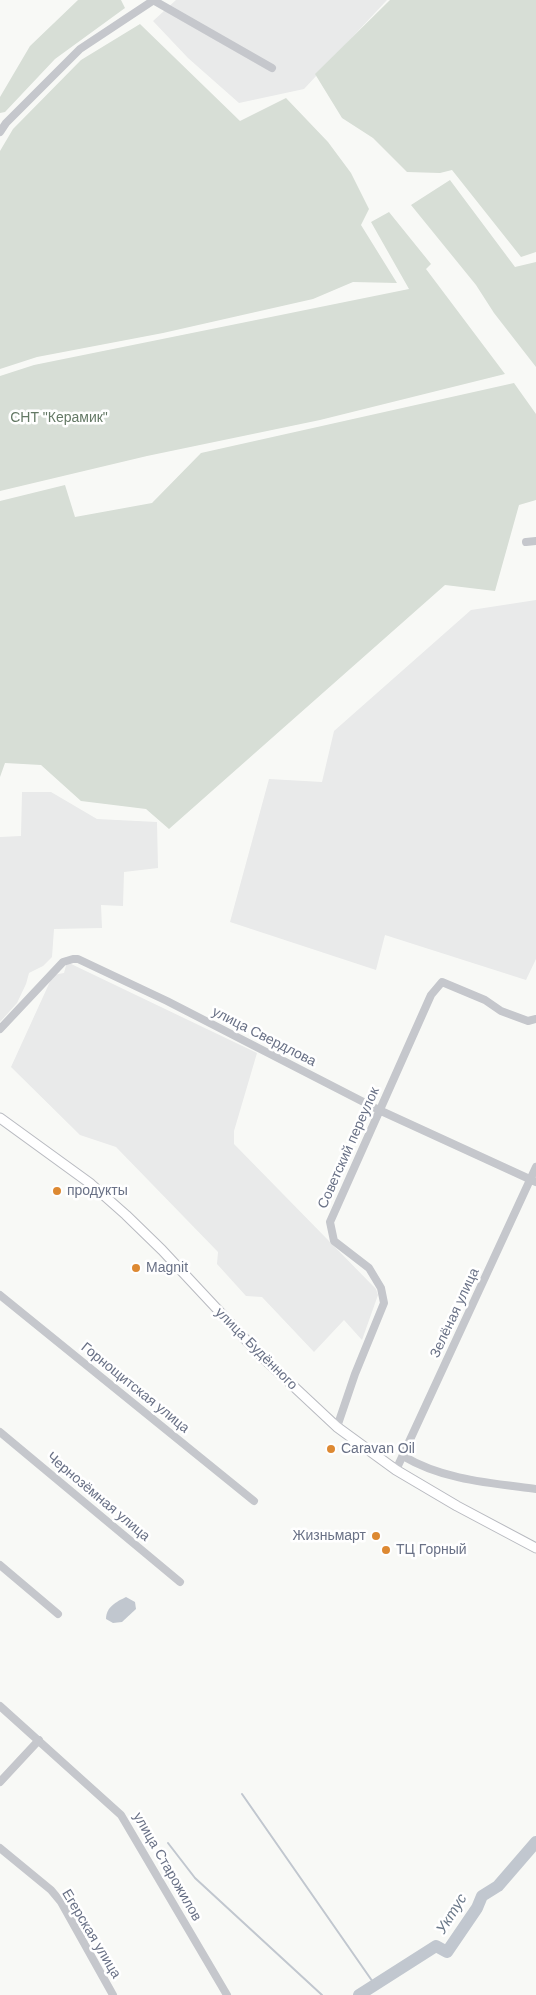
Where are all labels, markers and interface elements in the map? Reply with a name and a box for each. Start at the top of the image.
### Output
park label: СНТ "Керамик" [10,410,108,426]
street label: улица Свердлова [209,1004,319,1070]
street label: Советский переулок [315,1085,383,1211]
place label: продукты [67,1183,128,1199]
marker: продукты [51,1185,63,1197]
place label: Magnit [146,1260,188,1276]
marker: Magnit [130,1262,142,1274]
street label: Зелёная улица [427,1265,483,1361]
street label: улица Будённого [211,1304,301,1394]
street label: Горнощитская улица [77,1339,193,1437]
place label: Caravan Oil [341,1441,415,1457]
marker: Caravan Oil [325,1443,337,1455]
street label: Чернозёмная улица [43,1449,153,1545]
place label: Жизньмарт [293,1528,366,1544]
marker: Жизньмарт [370,1530,382,1542]
place label: ТЦ Горный [396,1542,467,1558]
marker: ТЦ Горный [380,1544,392,1556]
street label: улица Старожилов [129,1810,205,1924]
street label: Егерская улица [58,1886,124,1982]
water label: Уктус [433,1891,471,1937]

